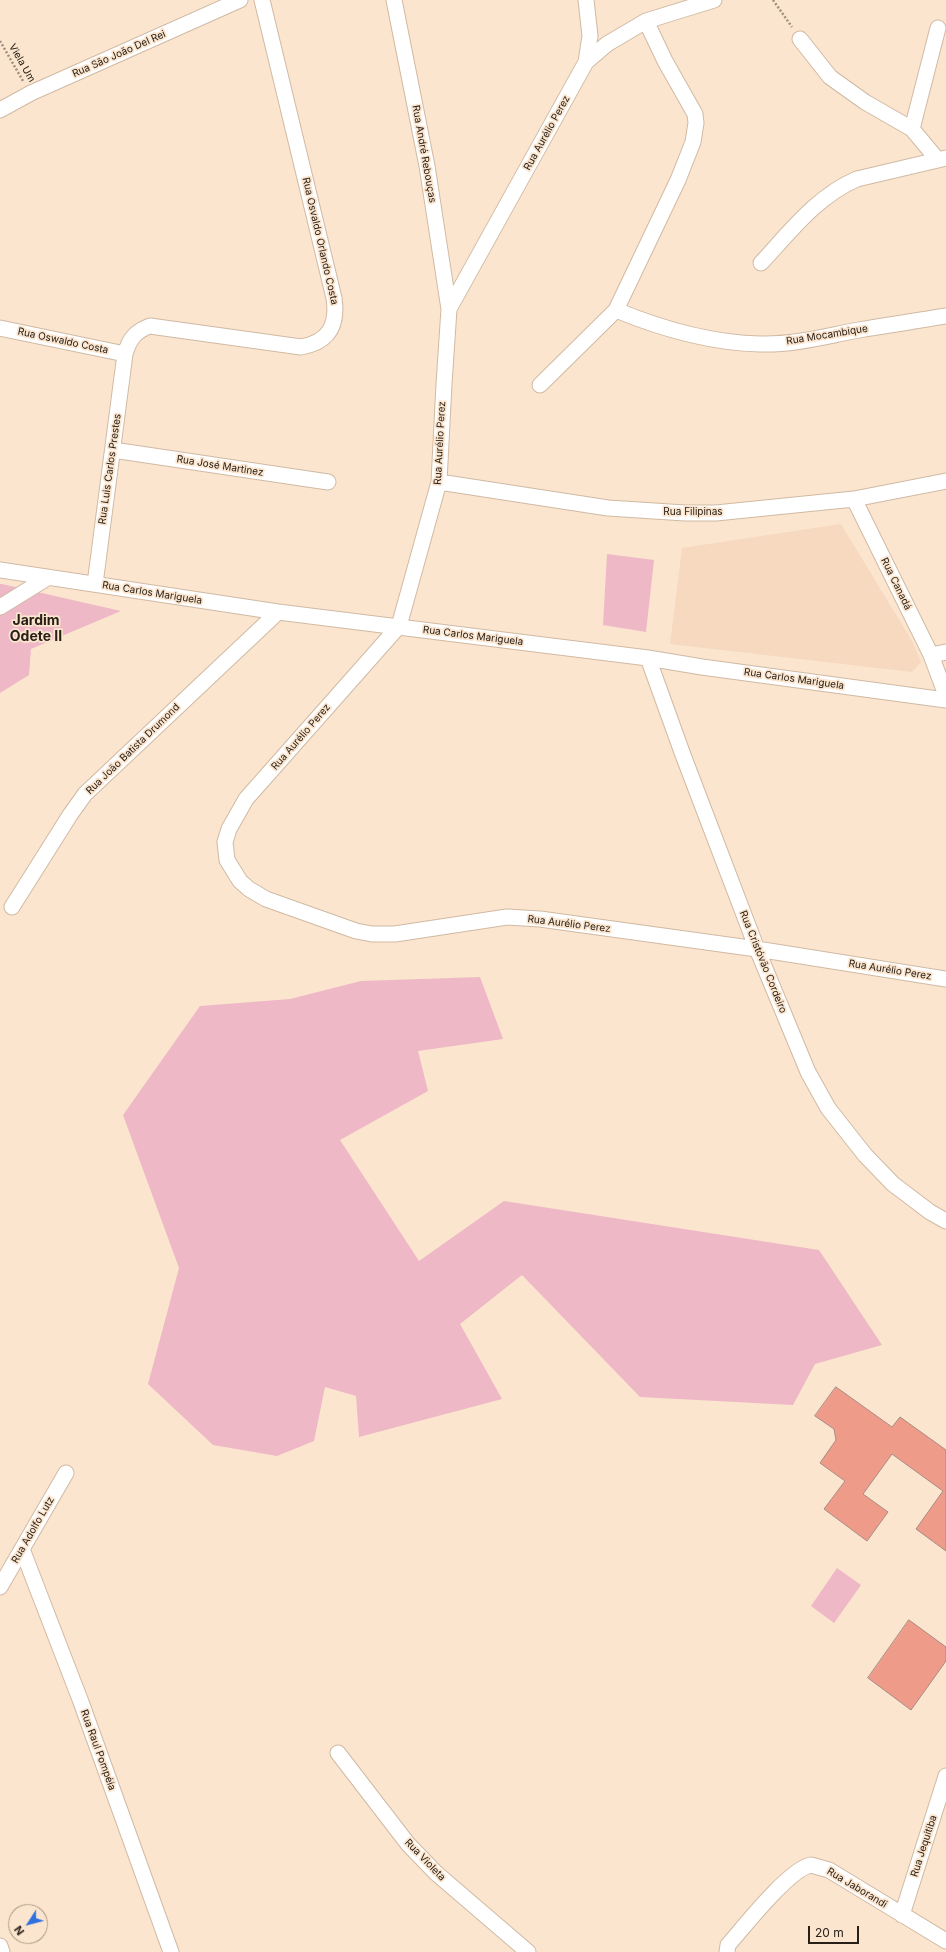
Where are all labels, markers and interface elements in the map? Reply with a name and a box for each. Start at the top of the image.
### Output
street label: Rua São João Del Rei [71,28,167,80]
street label: Viela Um [6,42,38,84]
street label: Rua Aurélio Perez [521,94,573,172]
street label: Rua André Rebouças [410,104,438,204]
street label: Rua Osvaldo Orlando Costa [300,176,340,306]
street label: Rua Mocambique [785,323,869,347]
street label: Rua Oswaldo Costa [17,326,109,356]
street label: Rua Aurélio Perez [432,401,448,485]
street label: Rua Luis Carlos Prestes [96,413,124,525]
street label: Rua José Martinez [176,453,264,479]
street label: Rua Filipinas [663,506,723,518]
street label: Rua Canadá [878,556,914,612]
street label: Rua Carlos Mariguela [101,579,203,607]
district label: Jardim Odete II [10,613,62,646]
street label: Rua Carlos Mariguela [422,624,524,648]
street label: Rua Carlos Mariguela [743,666,845,692]
street label: Rua João Batista Drumond [84,701,182,797]
street label: Rua Aurélio Perez [269,702,333,772]
street label: Rua Cristóvão Cordeiro [737,909,789,1015]
street label: Rua Aurélio Perez [527,913,611,935]
street label: Rua Aurélio Perez [848,958,932,982]
street label: Rua Adolfo Lutz [9,1495,57,1565]
street label: Rua Raul Pompéia [78,1708,118,1792]
street label: Rua Jequitiba [908,1814,940,1878]
street label: Rua Violeta [402,1837,448,1883]
street label: Rua Jaborandi [825,1865,889,1911]
north arrow [8,1904,48,1944]
scale bar [810,1918,861,1944]
text: N [11,1923,27,1938]
text: 20 m [815,1925,844,1940]

